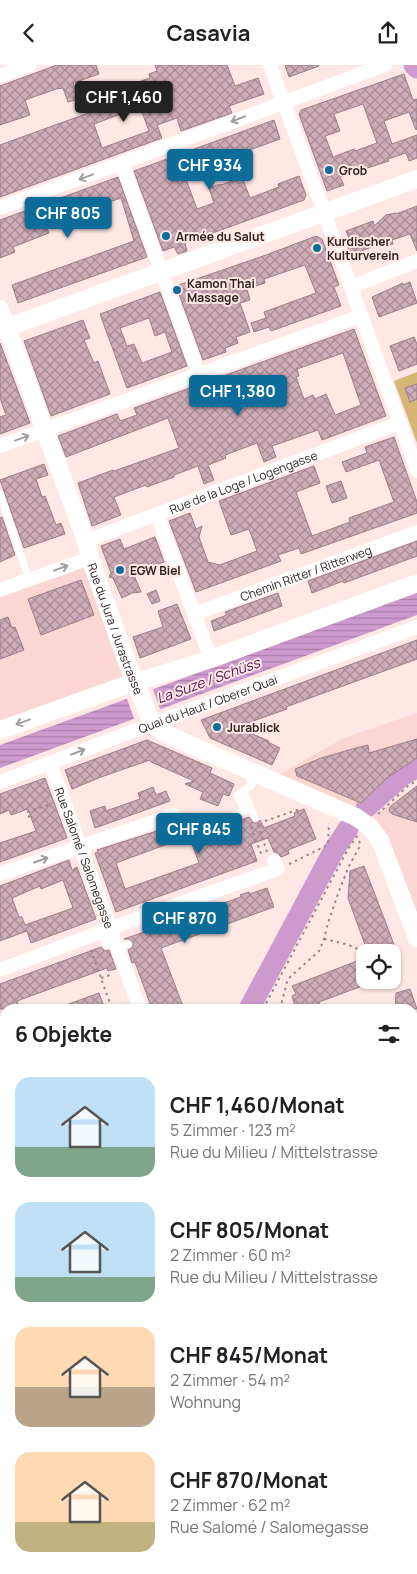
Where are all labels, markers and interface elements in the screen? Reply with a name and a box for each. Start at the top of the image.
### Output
text: Casavia [166,18,251,48]
icon: back [15,19,43,47]
icon: share [374,19,402,47]
pin: CHF 1,460 [67,80,181,123]
text: CHF 1,460 [86,86,162,108]
one-way arrow [230,116,245,125]
pin: CHF 934 [164,149,256,191]
text: CHF 934 [178,154,242,176]
place label: Grob [339,162,367,179]
marker: Grob [323,164,335,176]
one-way arrow [78,173,94,182]
pin: CHF 805 [22,197,114,239]
text: CHF 805 [36,202,100,224]
place label: Armée du Salut [176,228,265,245]
marker: Armée du Salut [160,230,172,242]
place label: Kurdischer Kulturverein [327,233,399,264]
marker: Kurdischer Kulturverein [311,242,323,254]
place label: Kamon Thai Massage [187,275,255,306]
marker: Kamon Thai Massage [171,284,183,296]
pin: CHF 1,380 [181,375,295,417]
text: CHF 1,380 [200,380,276,402]
one-way arrow [14,432,29,442]
street label: Rue de la Loge / Logengasse [167,446,320,517]
street label: Chemin Ritter / Ritterweg [238,541,374,605]
street label: Rue du Jura / Jurastrasse [84,561,148,697]
place label: EGW Biel [130,562,181,579]
one-way arrow [53,563,69,572]
marker: EGW Biel [114,564,126,576]
water label: La Suze / Schüss [154,652,264,707]
street label: Quai du Haut / Oberer Quai [136,670,280,737]
one-way arrow [16,718,31,727]
place label: Jurablick [227,719,280,736]
marker: Jurablick [211,721,223,733]
one-way arrow [70,747,86,756]
street label: Rue Salomé / Salomegasse [51,785,118,931]
pin: CHF 845 [153,813,245,855]
text: CHF 845 [167,818,231,840]
one-way arrow [32,855,48,865]
pin: CHF 870 [139,901,231,944]
text: CHF 870 [153,907,217,929]
map controls [356,944,401,989]
button: locate [356,944,401,989]
text: 6 Objekte [15,1020,112,1048]
icon: filters [375,1020,403,1048]
text: CHF 1,460/Monat [170,1091,345,1119]
icon: home [55,1097,115,1157]
text: 5 Zimmer · 123 m² [170,1119,296,1141]
text: Rue du Milieu / Mittelstrasse [170,1141,378,1163]
text: CHF 805/Monat [170,1216,329,1244]
icon: home [55,1222,115,1282]
text: 2 Zimmer · 60 m² [170,1244,291,1266]
text: Rue du Milieu / Mittelstrasse [170,1266,378,1288]
text: CHF 845/Monat [170,1341,328,1369]
icon: home [55,1347,115,1407]
text: 2 Zimmer · 54 m² [170,1369,290,1391]
text: Wohnung [170,1391,241,1413]
text: CHF 870/Monat [170,1466,328,1494]
icon: home [55,1472,115,1532]
text: 2 Zimmer · 62 m² [170,1494,290,1516]
text: Rue Salomé / Salomegasse [170,1516,369,1538]

